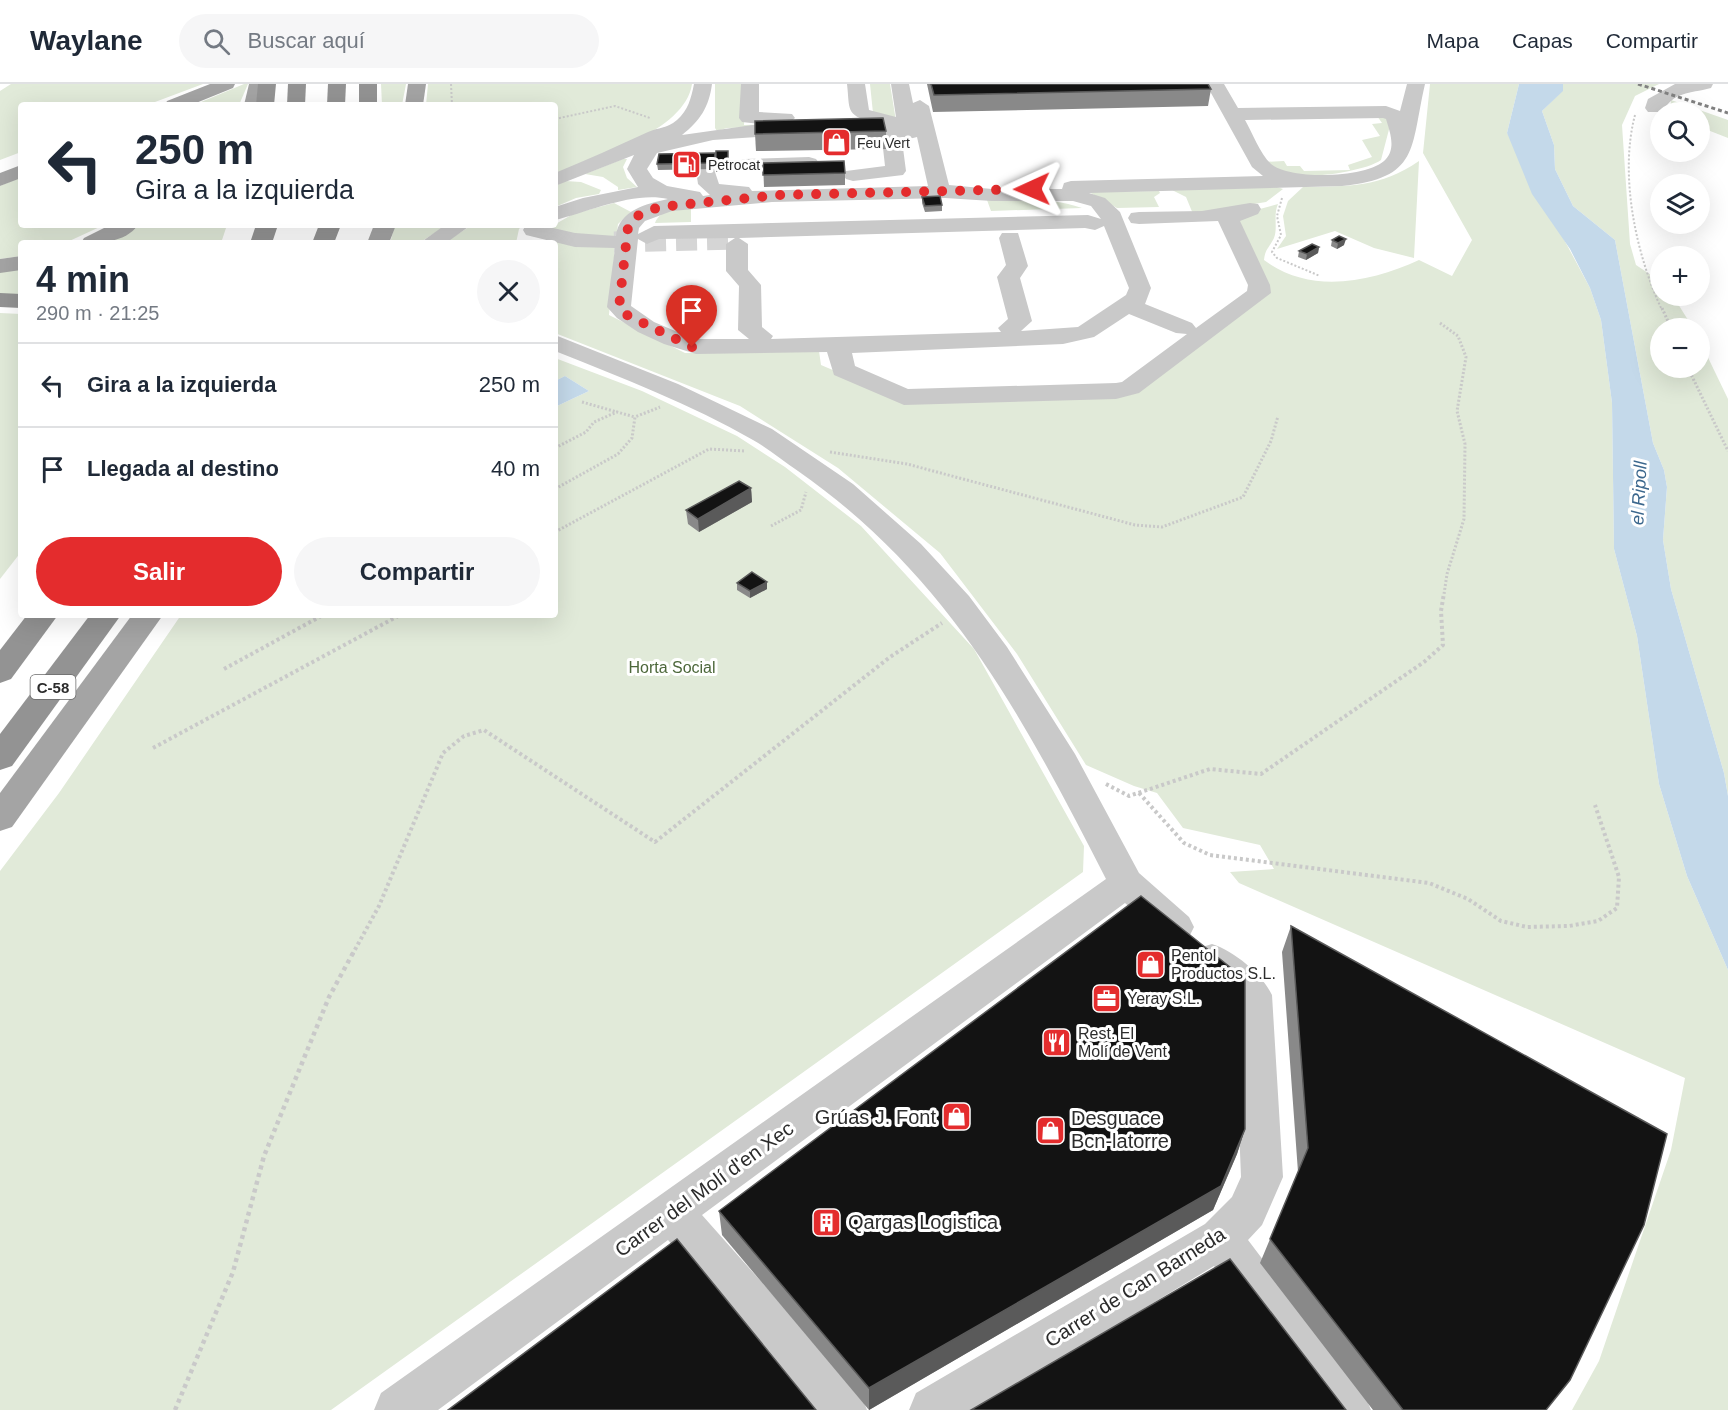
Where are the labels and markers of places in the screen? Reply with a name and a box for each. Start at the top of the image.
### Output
shop icon: Feu Vert [820,127,852,159]
place label: Feu Vert [857,135,910,151]
fuel station icon: Petrocat [671,149,703,181]
place label: Petrocat [708,157,760,173]
pin [666,285,717,347]
place label: Pentol Productos S.L. [1171,947,1276,982]
shop icon: Pentol Productos S.L. [1134,948,1166,980]
office icon: Yeray S.L. [1090,982,1122,1014]
place label: Yeray S.L. [1127,990,1200,1007]
place label: Rest. El Molí de Vent [1078,1025,1168,1060]
restaurant icon: Rest. El Molí de Vent [1041,1026,1073,1058]
shop icon: Grúas J. Font [941,1101,973,1133]
place label: Grúas J. Font [815,1106,936,1128]
place label: Desguace Bcn-latorre [1071,1107,1169,1152]
shop icon: Desguace Bcn-latorre [1034,1114,1066,1146]
building icon: Qargas Logistica [811,1206,843,1238]
place label: Qargas Logistica [848,1211,999,1233]

